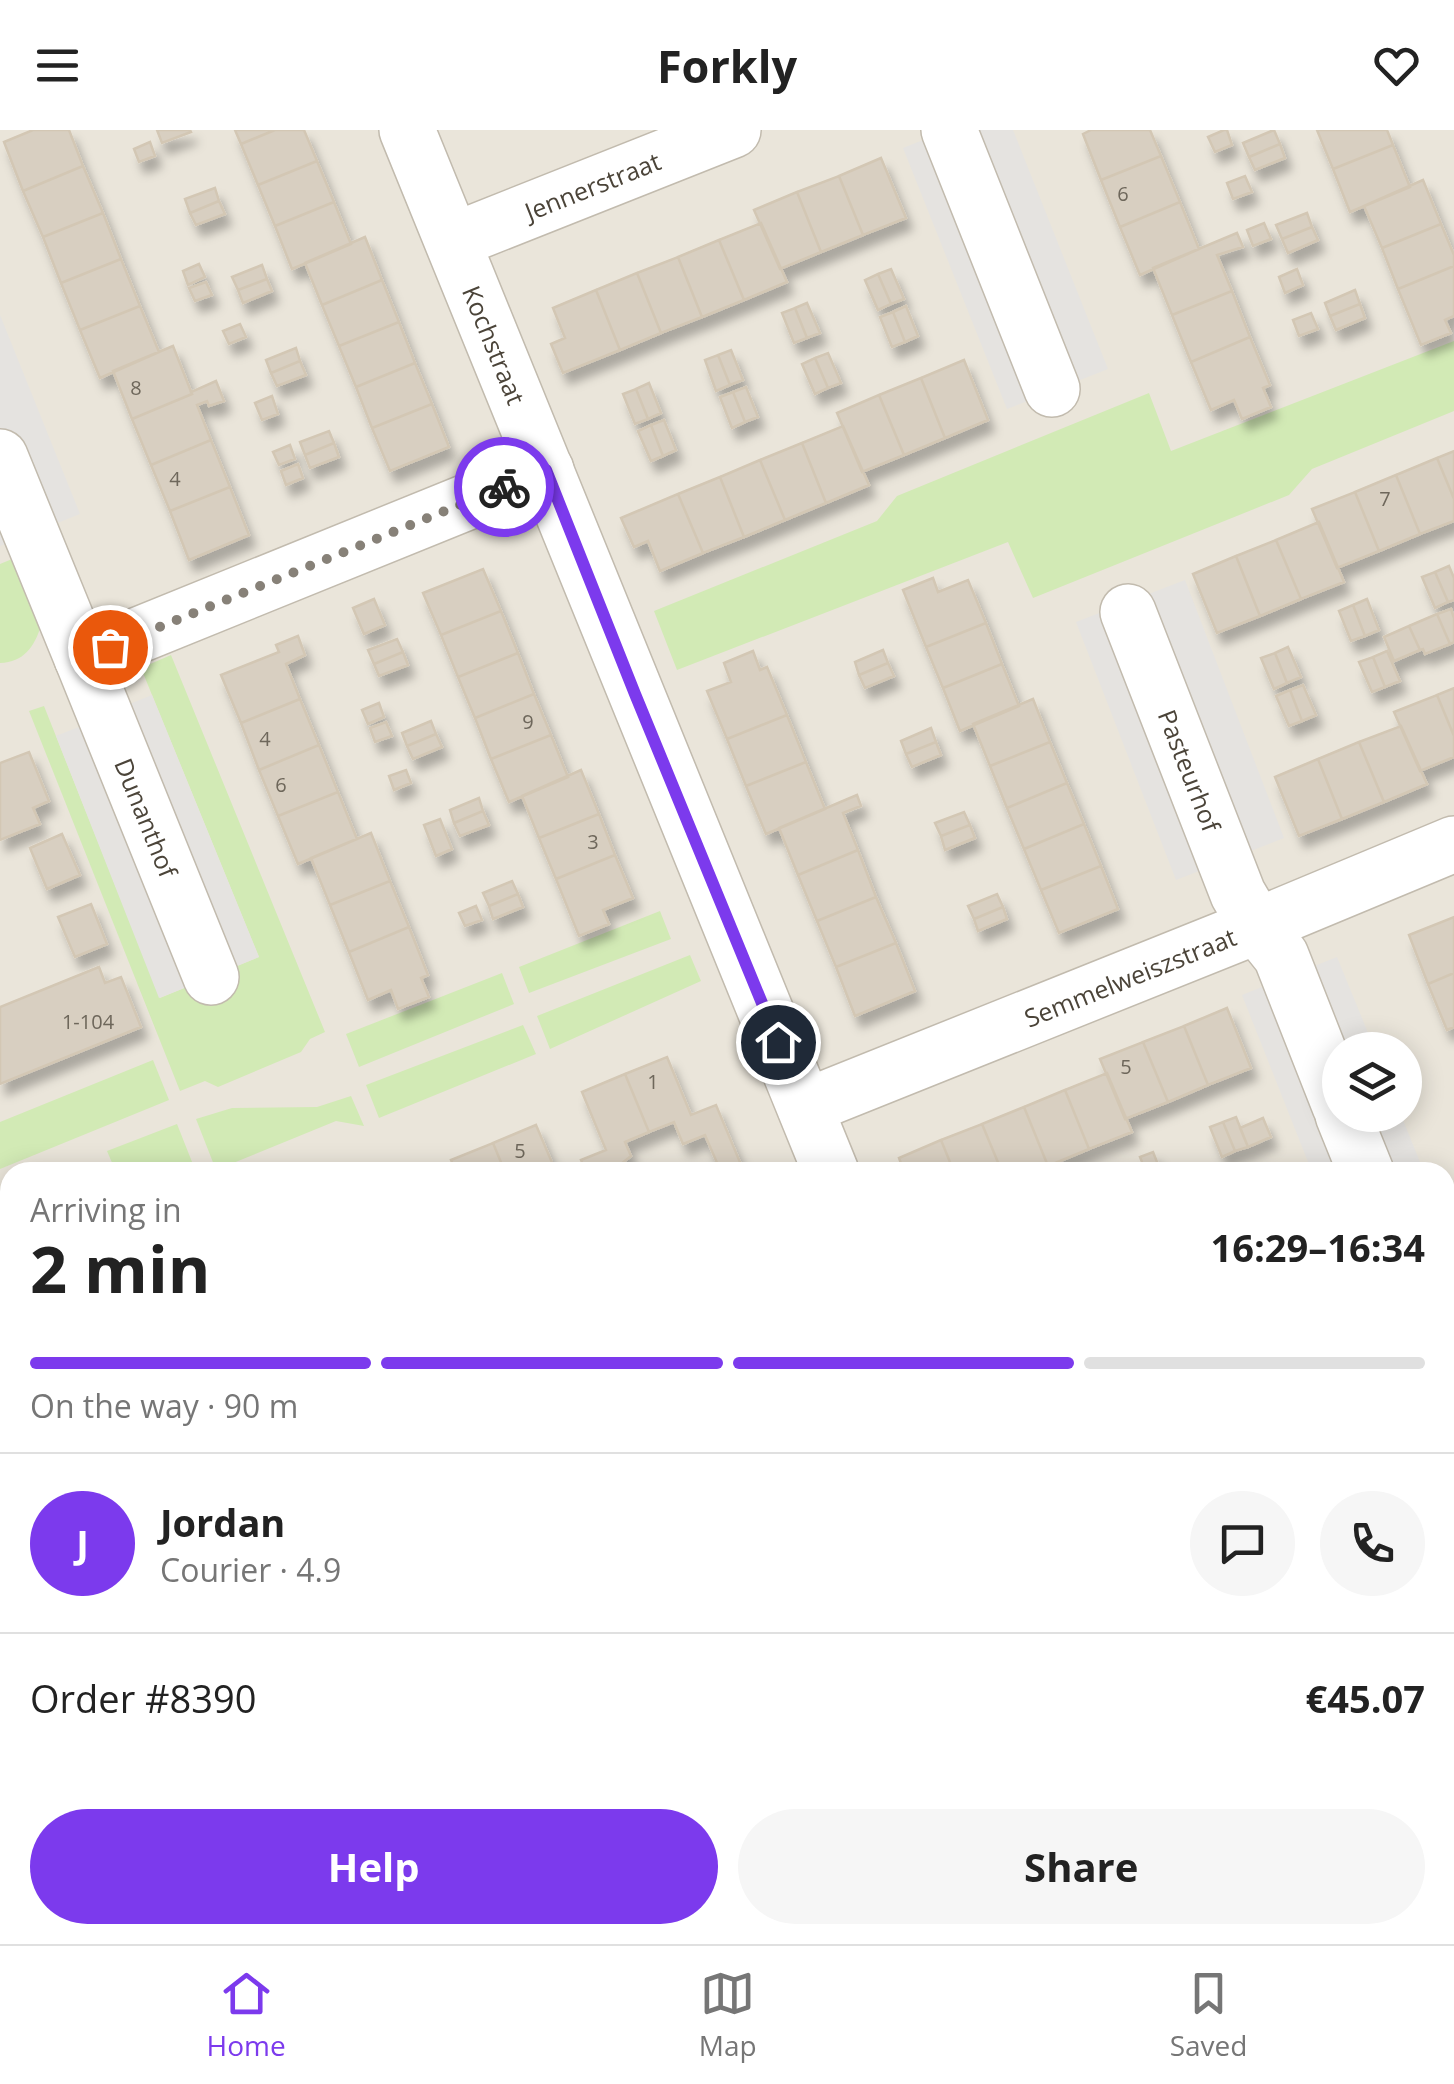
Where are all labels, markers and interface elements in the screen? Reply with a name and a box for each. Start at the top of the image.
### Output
text: Forkly [657,35,797,96]
icon: menu [30,38,85,93]
icon: heart [1369,38,1424,93]
street label: Jennerstraat [518,143,665,229]
house number: 6 [1117,180,1129,207]
street label: Kochstraat [455,280,534,409]
house number: 8 [130,374,142,401]
courier [454,437,554,537]
icon: bike [477,460,532,515]
house number: 4 [169,465,181,492]
house number: 7 [1379,485,1391,512]
pin [68,605,153,690]
icon: bag [83,620,138,675]
street label: Pasteurhof [1151,704,1229,838]
house number: 9 [522,708,534,735]
house number: 4 [259,725,271,752]
street label: Dunanthof [107,753,186,884]
house number: 6 [275,771,287,798]
house number: 3 [587,828,599,855]
street label: Semmelweiszstraat [1019,919,1241,1035]
pin [736,1000,821,1085]
house number: 1-104 [62,1008,115,1035]
icon: home [751,1015,806,1070]
map controls [1322,1032,1422,1132]
button: layers [1322,1032,1422,1132]
house number: 5 [1120,1053,1132,1080]
house number: 1 [647,1068,659,1095]
house number: 5 [514,1137,526,1164]
text: Arriving in [30,1188,182,1231]
text: 16:29–16:34 [1211,1221,1425,1273]
text: 2 min [30,1224,210,1312]
text: On the way · 90 m [30,1384,298,1427]
button: chat [1190,1491,1295,1596]
button: phone [1320,1491,1425,1596]
text: Jordan [160,1496,285,1548]
text: J [76,1517,89,1569]
text: Courier · 4.9 [160,1548,341,1591]
text: Order #8390 [30,1672,257,1724]
text: €45.07 [1306,1672,1425,1724]
button: Help [30,1809,718,1924]
button: Share [738,1809,1425,1924]
tab: Home [207,1966,286,2064]
tab: Map [699,1966,757,2064]
tab: Saved [1170,1966,1247,2064]

